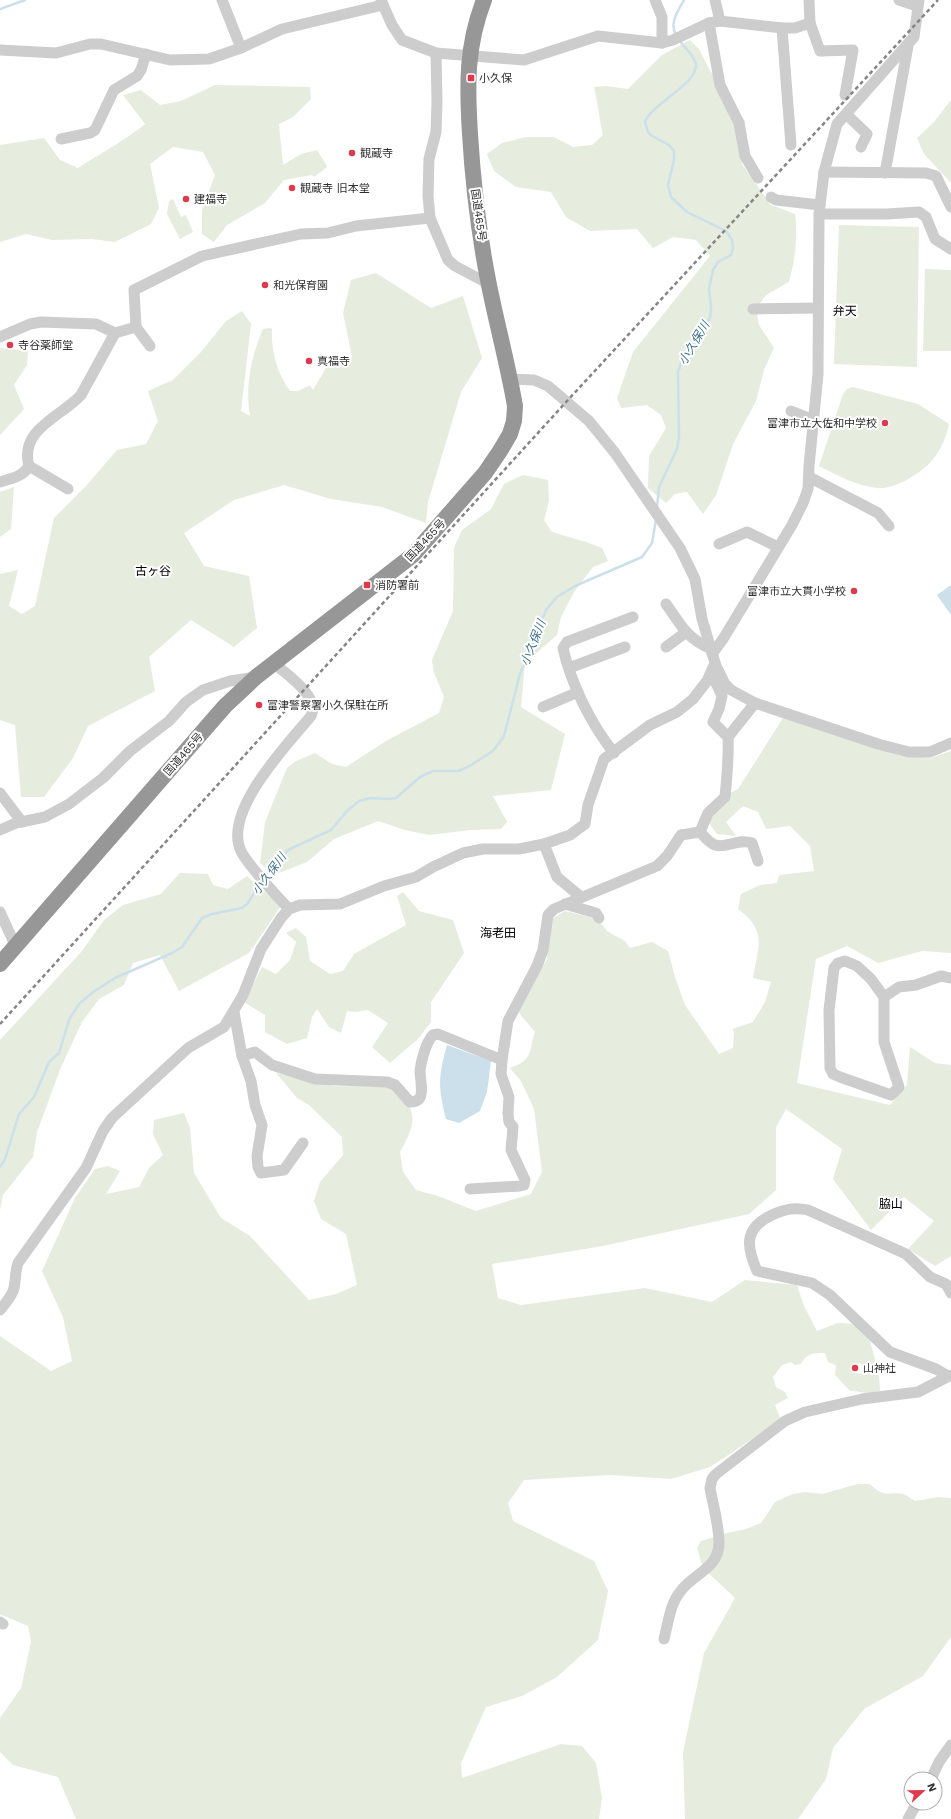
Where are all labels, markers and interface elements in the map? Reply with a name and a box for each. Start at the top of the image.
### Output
place label: 小久保 [479,72,513,85]
marker: 小久保 [466,73,476,83]
place label: 観蔵寺 [360,147,393,160]
marker: 観蔵寺 [347,148,357,158]
place label: 観蔵寺 旧本堂 [300,182,370,195]
marker: 観蔵寺 旧本堂 [287,183,297,193]
street label: 国道465号 [468,188,489,242]
place label: 建福寺 [194,193,227,206]
marker: 建福寺 [181,194,191,204]
place label: 和光保育園 [273,279,328,292]
marker: 和光保育園 [260,280,270,290]
district label: 弁天 [833,304,857,318]
water label: 小久保川 [676,317,713,367]
place label: 寺谷薬師堂 [18,339,73,352]
marker: 寺谷薬師堂 [5,340,15,350]
place label: 真福寺 [317,355,350,368]
marker: 真福寺 [304,356,314,366]
place label: 富津市立大佐和中学校 [767,417,877,430]
marker: 富津市立大佐和中学校 [880,418,890,428]
street label: 国道465号 [403,517,448,564]
district label: 古ヶ谷 [135,564,171,578]
place label: 消防署前 [375,579,419,592]
marker: 消防署前 [362,580,372,590]
place label: 富津市立大貫小学校 [747,585,846,598]
marker: 富津市立大貫小学校 [849,586,859,596]
water label: 小久保川 [518,616,549,668]
place label: 富津警察署小久保駐在所 [267,699,389,712]
marker: 富津警察署小久保駐在所 [254,700,264,710]
street label: 国道465号 [161,730,206,779]
water label: 小久保川 [249,849,290,897]
district label: 海老田 [480,926,516,940]
district label: 脇山 [879,1197,903,1211]
place label: 山神社 [863,1362,896,1375]
marker: 山神社 [850,1363,860,1373]
north arrow [903,1771,943,1811]
text: N [924,1781,939,1794]

